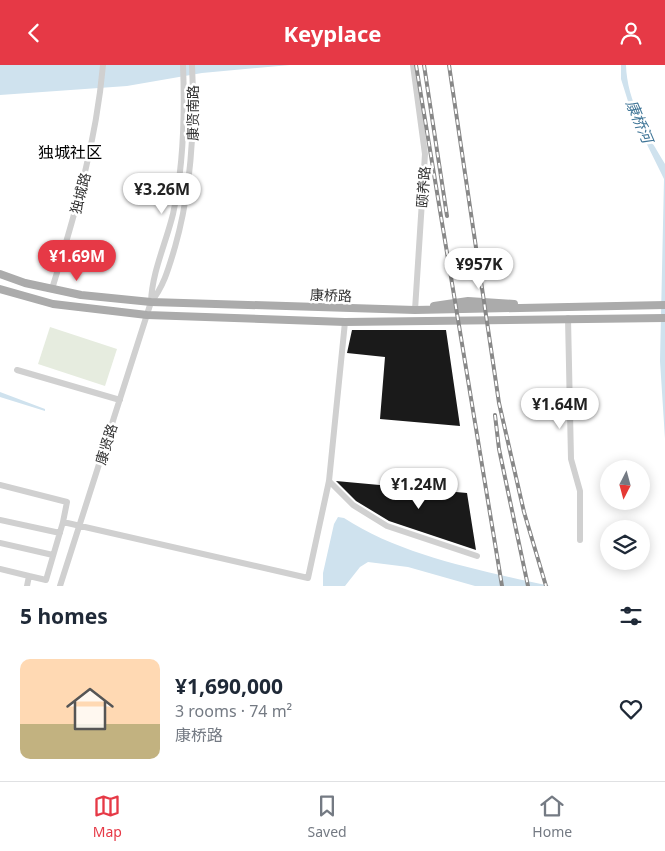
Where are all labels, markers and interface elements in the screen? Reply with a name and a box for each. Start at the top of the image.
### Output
text: Keyplace [284,18,382,48]
icon: back [20,19,48,47]
icon: person [617,19,645,47]
street label: 康贤南路 [183,85,202,141]
water label: 康桥河 [622,96,659,148]
district label: 独城社区 [38,141,102,163]
street label: 颐养路 [412,165,434,209]
street label: 独城路 [65,170,95,216]
pin: ¥3.26M [121,173,203,215]
text: ¥3.26M [134,178,190,200]
pin: ¥1.69M [36,239,118,282]
text: ¥1.69M [49,245,105,267]
pin: ¥957K [444,247,514,290]
text: ¥957K [455,253,503,275]
street label: 康桥路 [310,285,352,305]
pin: ¥1.64M [519,387,601,430]
text: ¥1.64M [532,393,588,415]
street label: 康贤路 [91,421,121,467]
north arrow [600,460,650,510]
map controls [600,460,650,570]
pin: ¥1.24M [378,467,460,510]
text: ¥1.24M [391,473,447,495]
button: layers [600,520,650,570]
text: 5 homes [20,602,108,630]
icon: filters [617,602,645,630]
text: ¥1,690,000 [175,672,283,700]
icon: home [60,679,120,739]
icon: heart [617,695,645,723]
text: 3 rooms · 74 m² [175,700,292,722]
text: 康桥路 [175,724,223,746]
tab: Map [93,792,122,841]
tab: Saved [308,792,347,841]
tab: Home [532,792,572,841]

